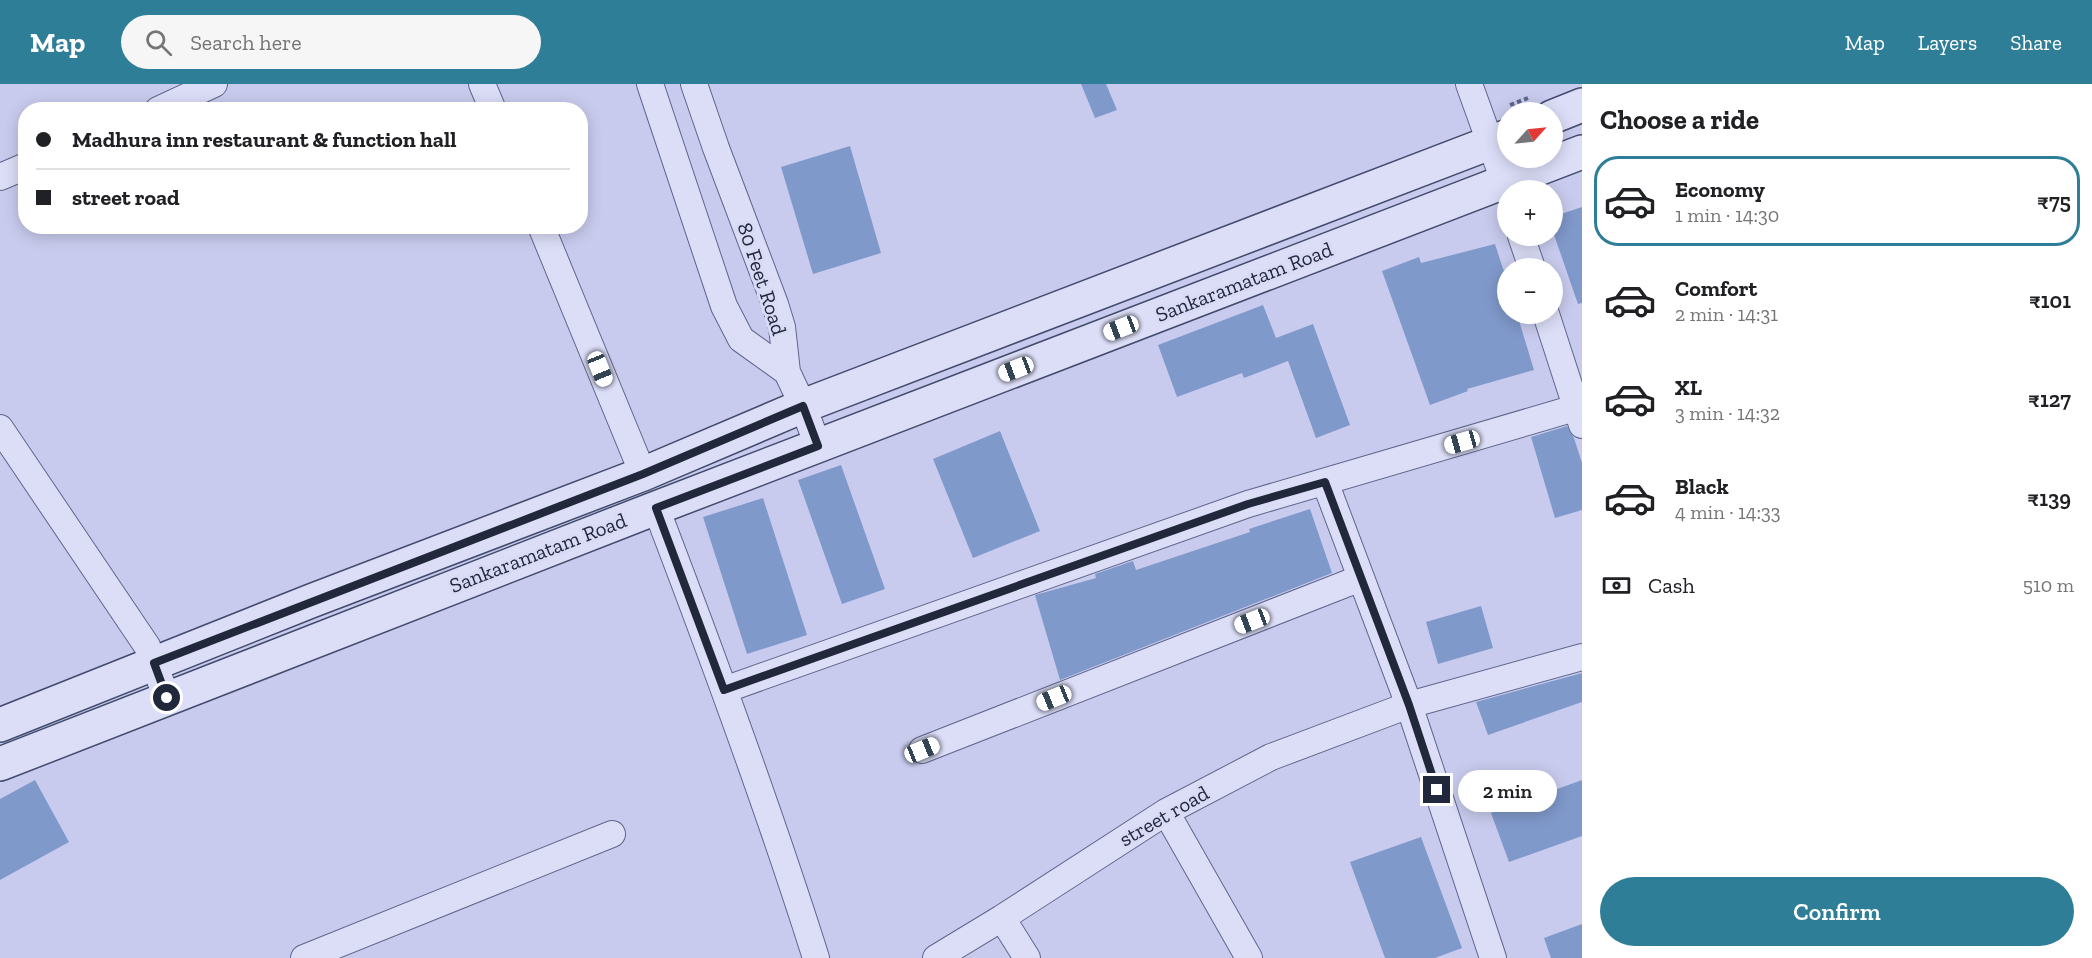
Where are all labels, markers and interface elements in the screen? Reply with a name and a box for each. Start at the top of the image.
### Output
search box [121,15,541,69]
text: Map [30,26,85,59]
icon: search [142,26,175,59]
text: Search here [190,29,302,56]
text: Map [1845,30,1885,55]
text: Layers [1918,30,1977,55]
text: Share [2010,30,2062,55]
north arrow [1497,102,1563,168]
map controls [1497,102,1563,324]
text: Choose a ride [1600,104,1759,136]
text: Madhura inn restaurant & function hall [72,126,456,153]
icon: car [1603,174,1657,228]
text: Economy [1675,176,1765,203]
button: + [1497,180,1563,246]
text: street road [72,184,180,211]
text: ₹75 [2037,188,2071,215]
text: 1 min · 14:30 [1675,203,1779,227]
street label: 80 Feet Road [733,219,793,339]
street label: Sankaramatam Road [1152,236,1336,327]
button: − [1497,258,1563,324]
icon: car [1603,273,1657,327]
text: Comfort [1675,275,1757,302]
text: ₹101 [2029,287,2071,314]
text: 2 min · 14:31 [1675,302,1778,326]
car [1101,313,1141,343]
car [585,349,615,389]
car [996,354,1036,384]
icon: car [1603,372,1657,426]
text: XL [1675,374,1702,401]
text: ₹127 [2028,386,2071,413]
text: 3 min · 14:32 [1675,401,1780,425]
car [1442,428,1482,456]
icon: car [1603,471,1657,525]
text: Black [1675,473,1729,500]
text: ₹139 [2027,485,2071,512]
text: 4 min · 14:33 [1675,500,1781,524]
street label: Sankaramatam Road [446,507,630,598]
icon: cash [1600,569,1633,602]
text: Cash [1648,572,1695,599]
text: 510 m [2023,573,2074,597]
car [1232,606,1272,636]
car [1034,683,1074,713]
route start [153,684,180,711]
car [902,735,942,765]
callout: 2 min [1458,769,1557,811]
route end [1423,776,1450,803]
text: 2 min [1483,779,1532,803]
street label: street road [1114,780,1213,851]
button: Confirm [1600,877,2074,946]

